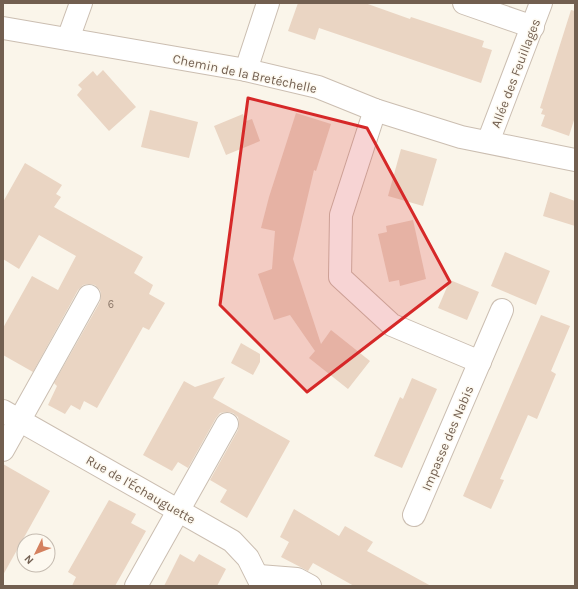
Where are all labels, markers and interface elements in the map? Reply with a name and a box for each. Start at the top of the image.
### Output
street label: Allée des Feuillages [488,16,543,130]
street label: Chemin de la Bretéchelle [171,51,319,96]
house number: 6 [108,298,114,311]
street label: Impasse des Nabis [419,383,476,493]
street label: Rue de l'Échauguette [83,450,199,527]
north arrow [16,533,56,573]
text: N [22,552,36,567]

